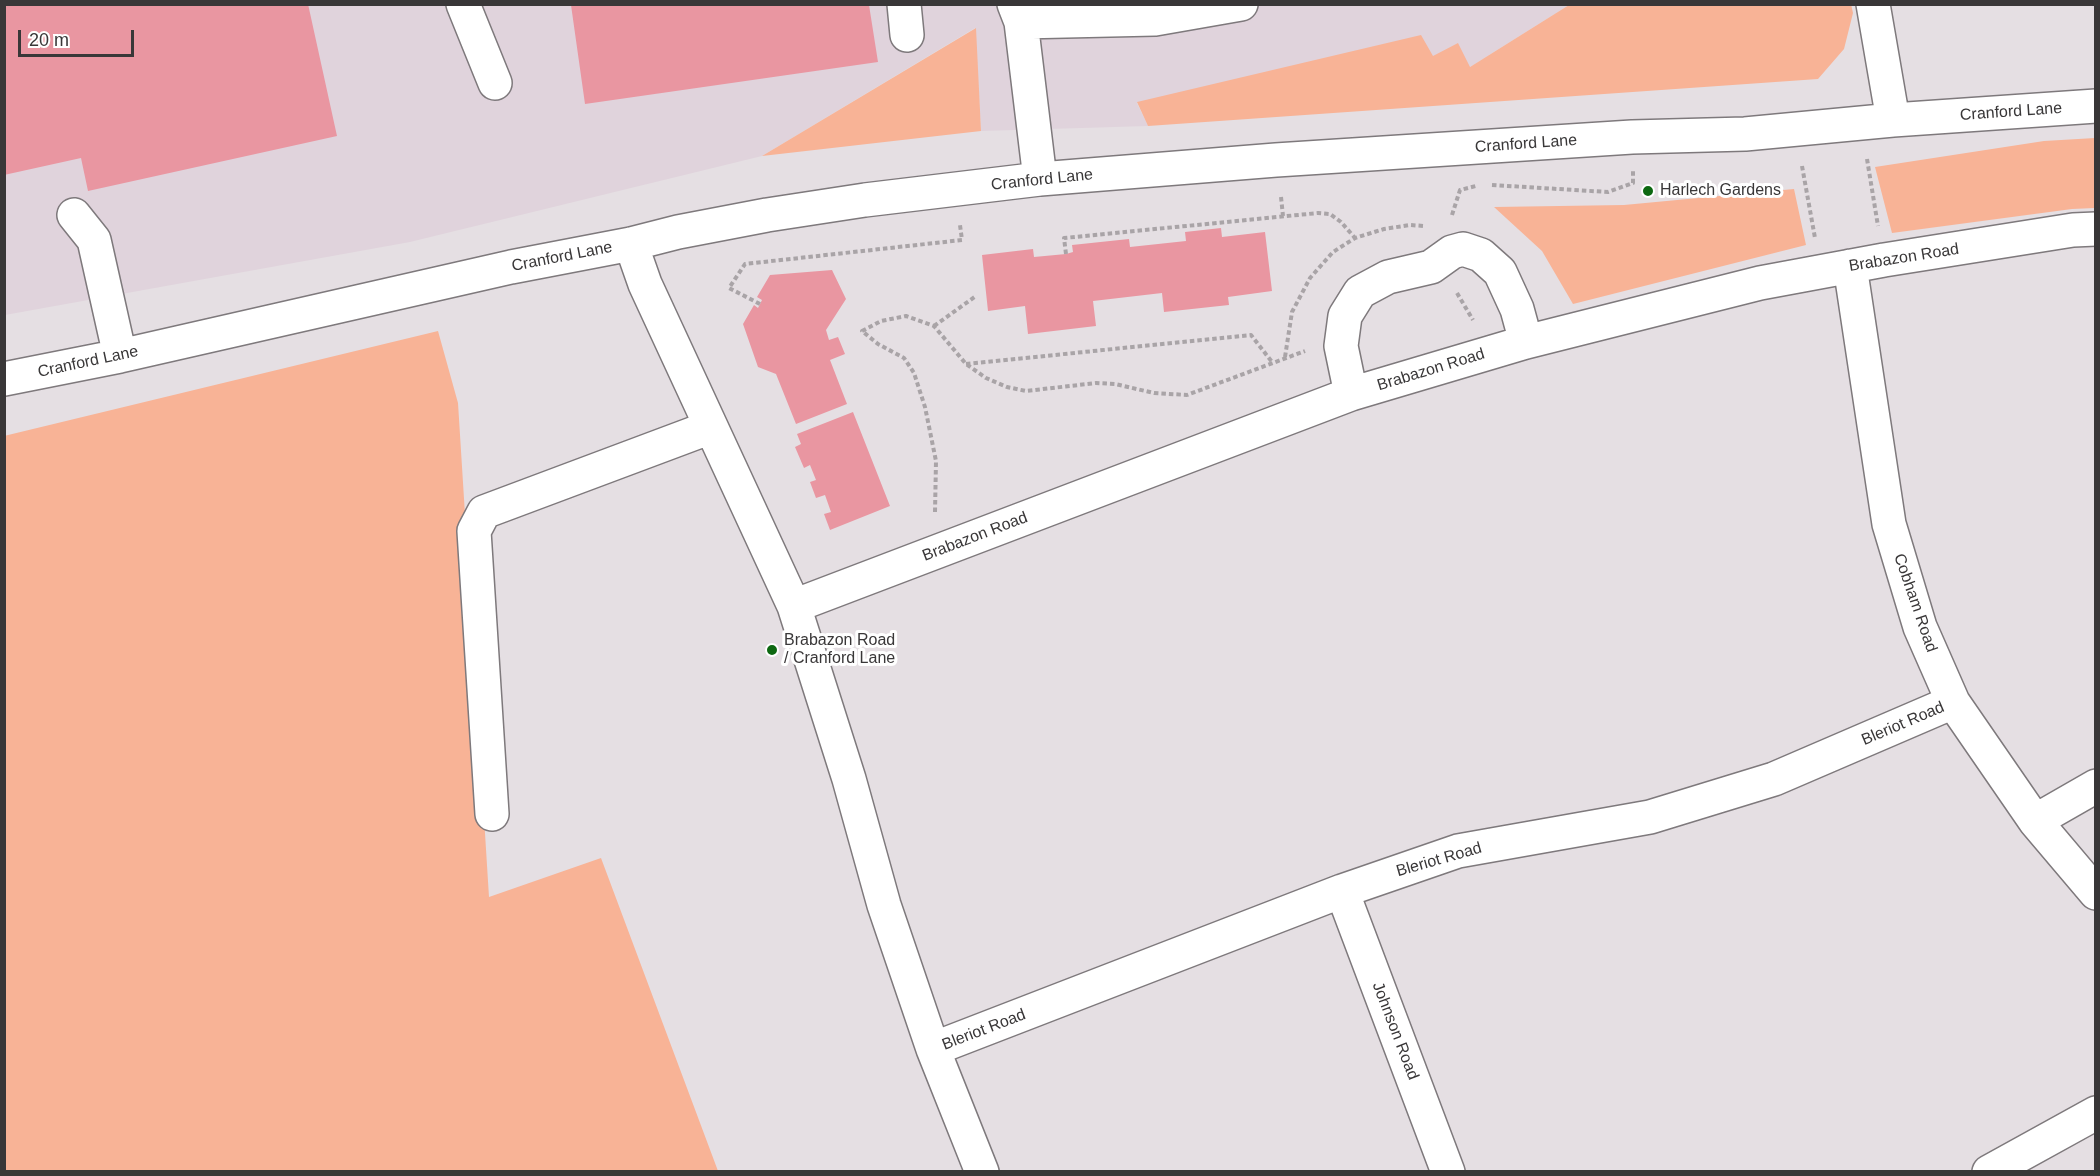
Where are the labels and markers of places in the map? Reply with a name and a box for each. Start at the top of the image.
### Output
place label: Harlech Gardens [1660,181,1781,201]
marker: Harlech Gardens [1641,184,1655,198]
place label: Brabazon Road / Cranford Lane [784,631,895,669]
marker: Brabazon Road / Cranford Lane [765,643,779,657]

